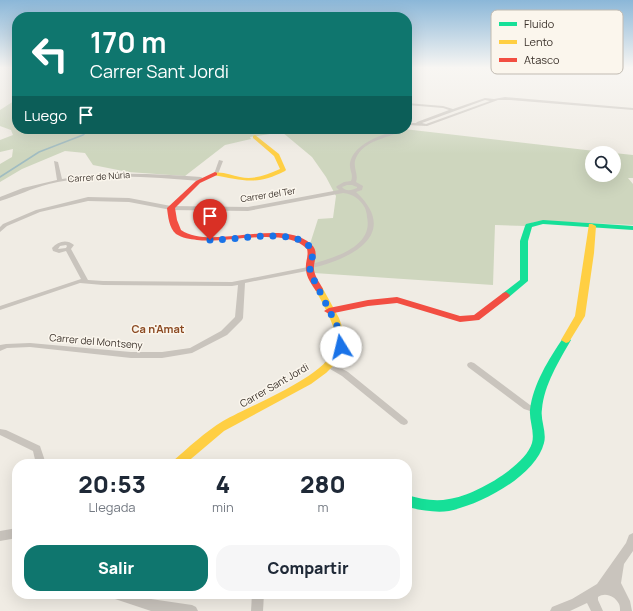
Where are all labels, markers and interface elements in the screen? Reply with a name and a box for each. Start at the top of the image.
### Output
legend [491,10,623,74]
text: Fluido [524,16,555,31]
text: 170 m [90,23,166,61]
icon: left [24,28,76,80]
text: Lento [524,34,554,49]
text: Atasco [524,52,560,67]
text: Carrer Sant Jordi [90,59,229,83]
icon: arrive [75,104,97,126]
text: Luego [24,105,67,126]
map controls [585,146,621,182]
button: search [585,146,621,182]
street label: Carrer de Núria [67,168,131,185]
street label: Carrer del Ter [239,184,297,205]
pin [193,199,227,240]
icon: arrive [199,205,221,227]
district label: Ca n'Amat [131,321,185,336]
position arrow [320,326,362,368]
street label: Carrer del Montseny [49,330,144,352]
street label: Carrer Sant Jordi [237,360,311,410]
text: 20:53 [78,467,146,500]
text: 4 [216,467,230,500]
text: 280 [300,467,346,500]
text: Llegada [88,498,136,516]
text: min [212,498,234,516]
text: m [317,498,328,516]
button: Salir [24,545,208,591]
button: Compartir [216,545,400,591]

